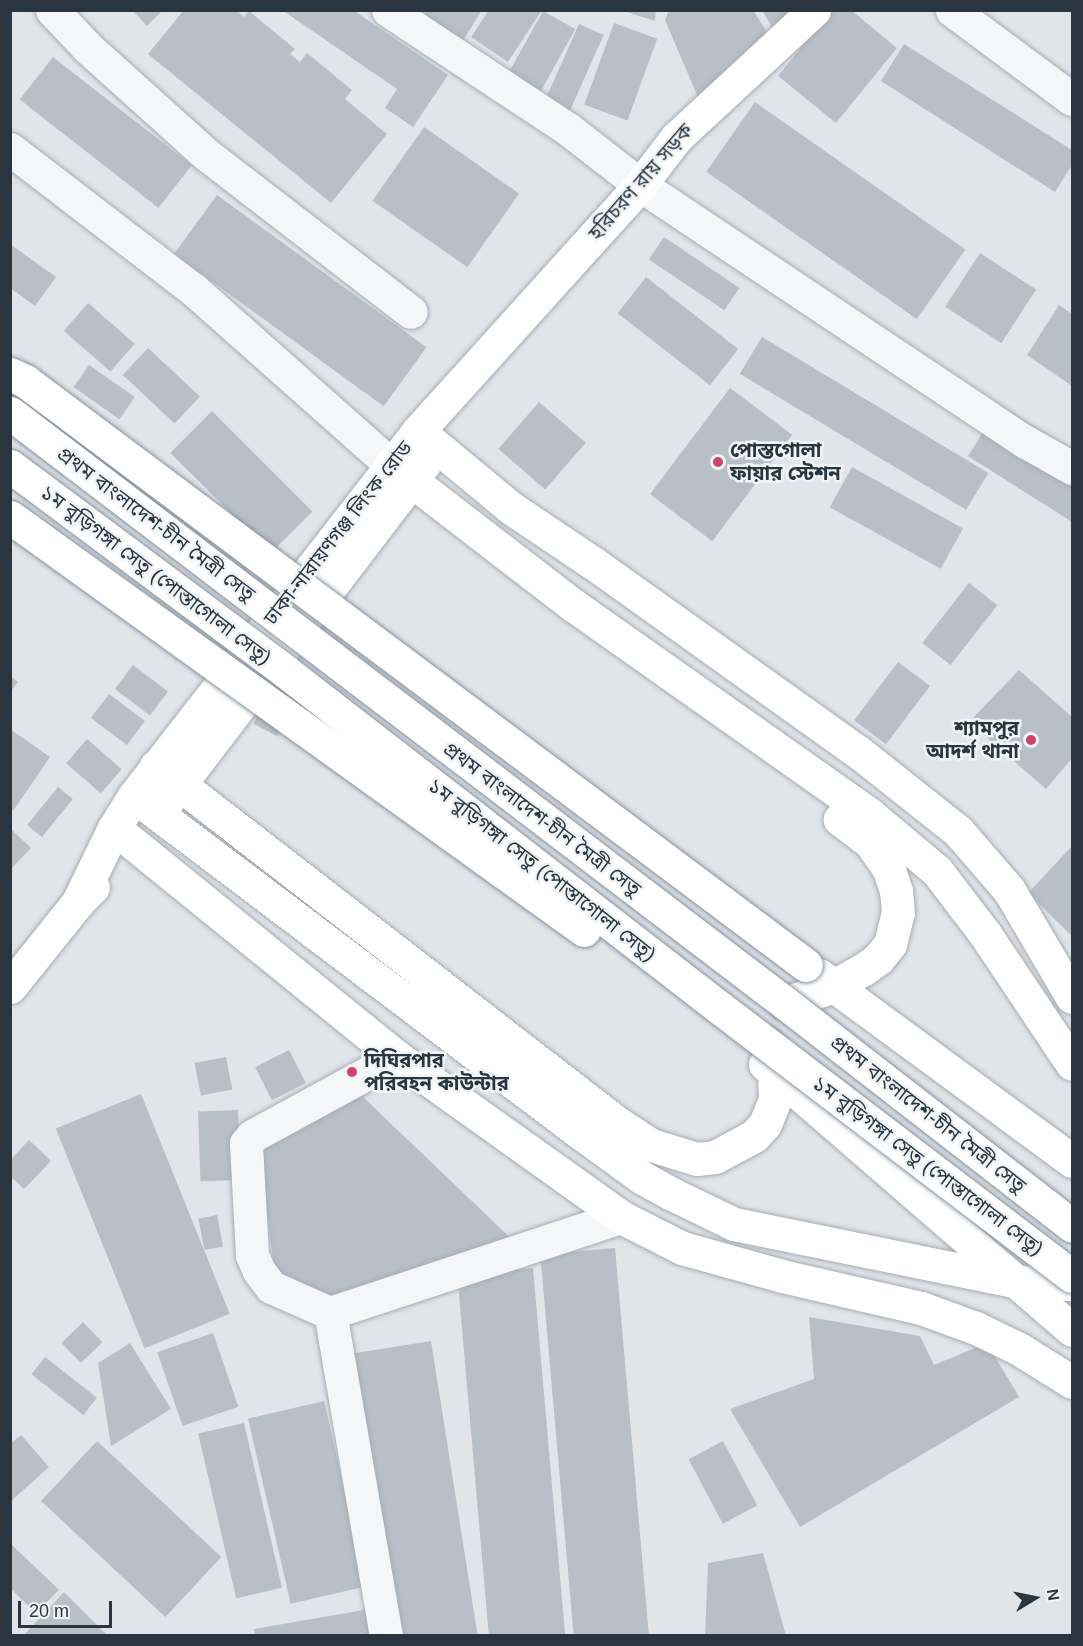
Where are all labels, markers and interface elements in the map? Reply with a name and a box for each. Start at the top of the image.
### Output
street label: হরিচরণ রায় সড়ক [584,119,698,245]
street label: ঢাকা-নারায়ণগঞ্জ লিংক রোড [259,436,417,630]
place label: পোস্তগোলা ফায়ার স্টেশন [730,438,841,485]
street label: প্রথম বাংলাদেশ-চীন মৈত্রী সেতু [52,442,260,606]
marker: পোস্তগোলা ফায়ার স্টেশন [711,455,725,469]
street label: ১ম বুড়িগঙ্গা সেতু (পোস্তাগোলা সেতু) [36,480,276,670]
place label: শ্যামপুর আদর্শ থানা [926,716,1019,763]
marker: শ্যামপুর আদর্শ থানা [1024,733,1038,747]
street label: প্রথম বাংলাদেশ-চীন মৈত্রী সেতু [438,737,646,901]
street label: ১ম বুড়িগঙ্গা সেতু (পোস্তাগোলা সেতু) [423,774,661,966]
street label: প্রথম বাংলাদেশ-চীন মৈত্রী সেতু [825,1030,1031,1198]
place label: দিঘিরপার পরিবহন কাউন্টার [364,1048,509,1095]
marker: দিঘিরপার পরিবহন কাউন্টার [345,1065,359,1079]
street label: ১ম বুড়িগঙ্গা সেতু (পোস্তাগোলা সেতু) [808,1071,1048,1261]
north arrow [1005,1568,1065,1628]
text: N [1044,1588,1063,1602]
scale bar [21,1589,116,1627]
text: 20 m [29,1601,69,1621]

